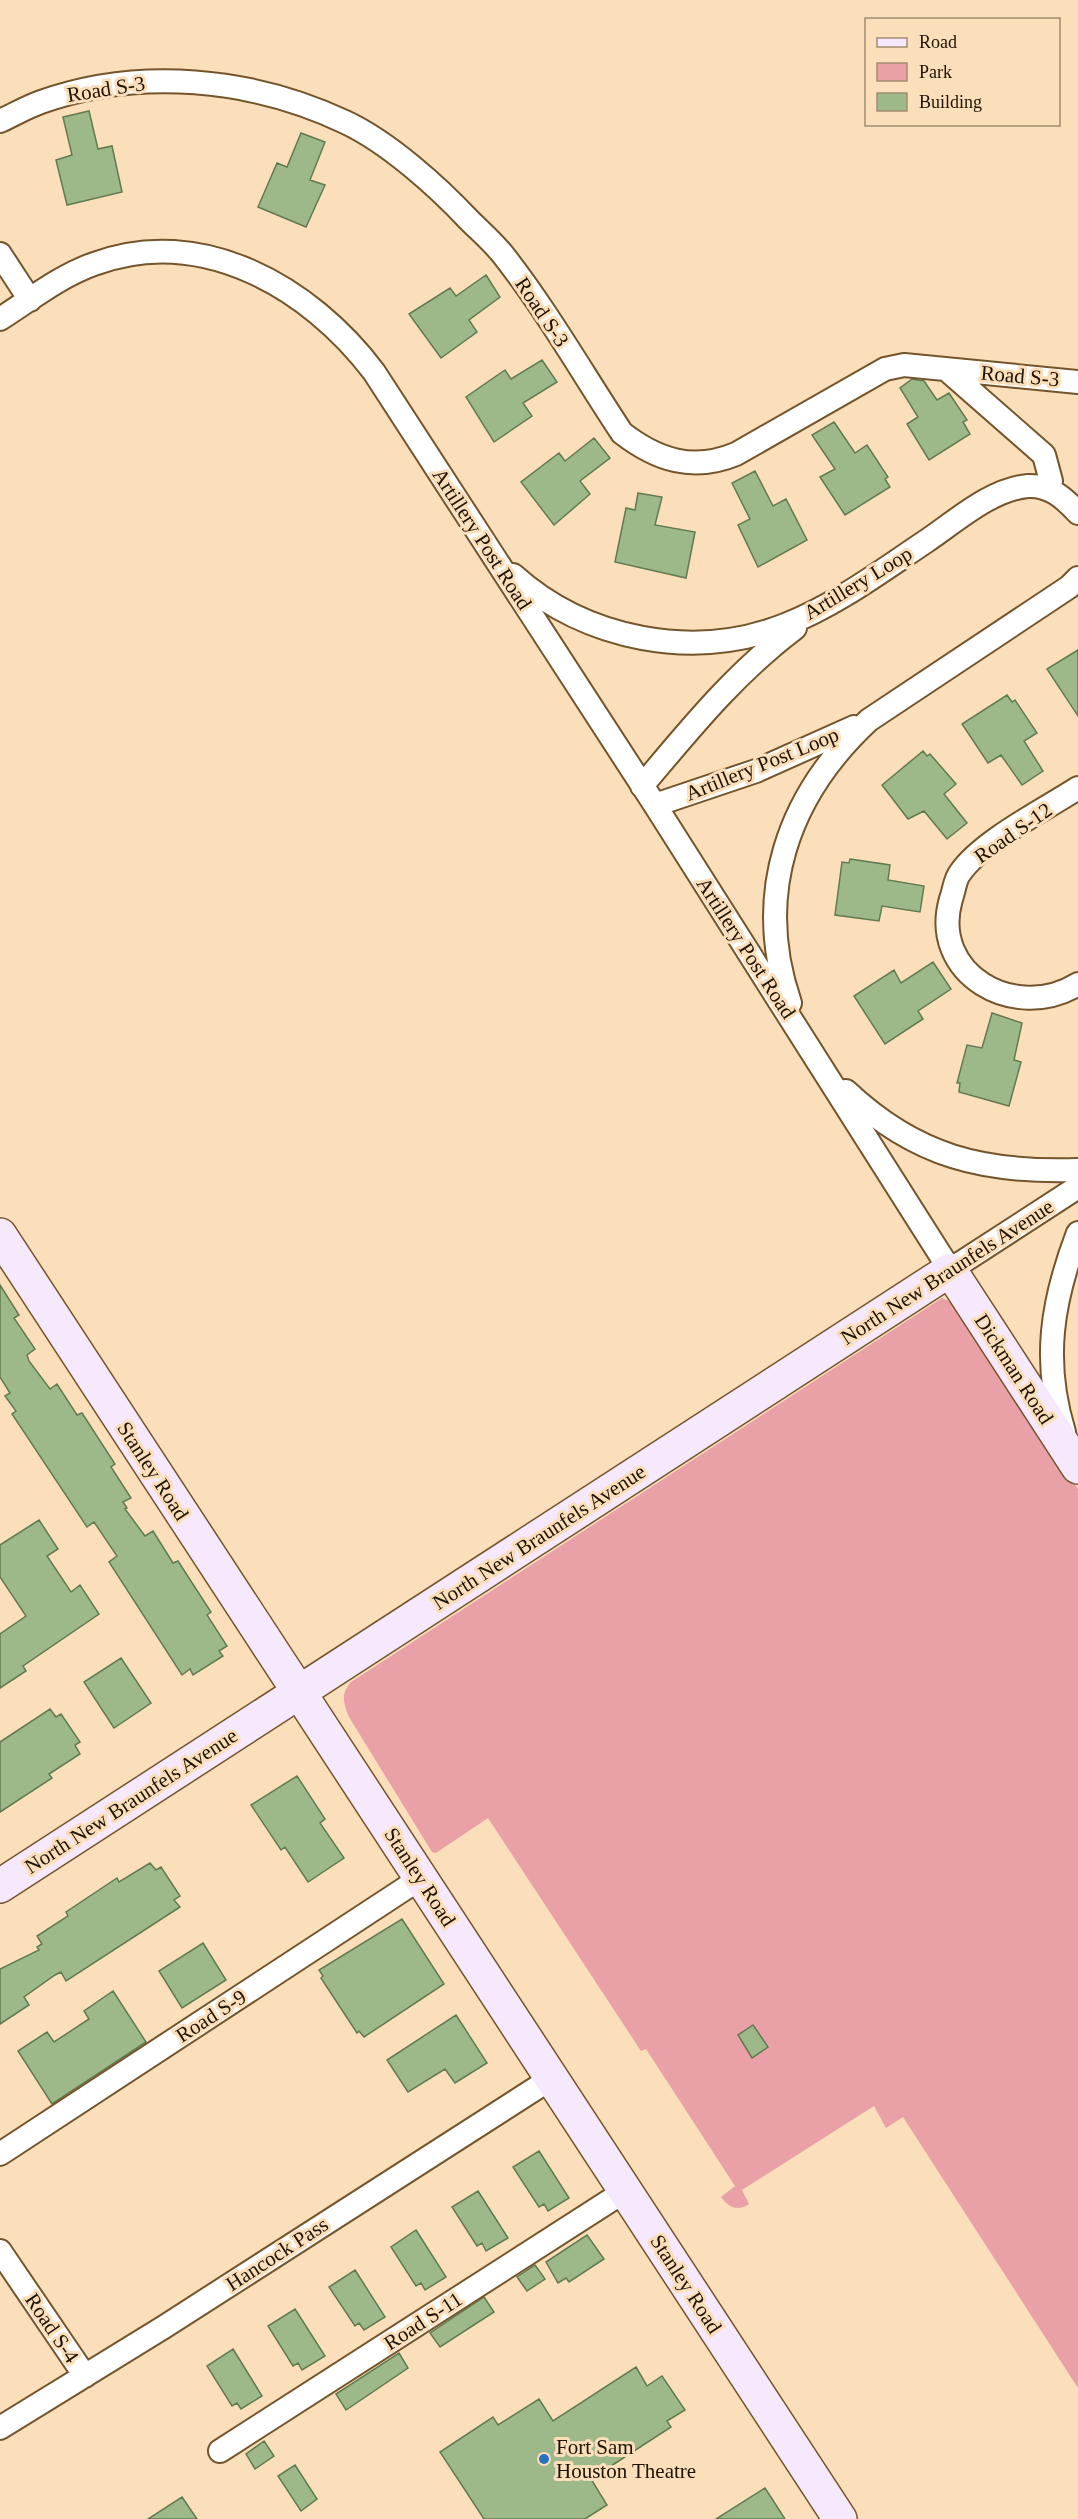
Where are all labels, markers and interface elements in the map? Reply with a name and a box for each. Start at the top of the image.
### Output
legend [865,18,1060,126]
text: Road [919,32,957,52]
text: Park [919,62,952,82]
street label: Road S-3 [65,71,147,107]
text: Building [919,92,982,112]
street label: Road S-3 [510,273,574,351]
street label: Road S-3 [980,361,1060,391]
street label: Artillery Post Road [427,464,537,614]
street label: Artillery Loop [800,541,916,625]
street label: Artillery Post Loop [682,722,842,806]
street label: Road S-12 [970,798,1056,868]
street label: Artillery Post Road [691,873,801,1023]
street label: North New Braunfels Avenue [836,1194,1058,1350]
street label: Dickman Road [969,1309,1059,1429]
street label: Stanley Road [112,1417,194,1525]
street label: North New Braunfels Avenue [428,1459,650,1615]
street label: North New Braunfels Avenue [20,1723,242,1879]
street label: Stanley Road [379,1823,461,1931]
street label: Road S-9 [171,1984,251,2048]
street label: Hancock Pass [221,2212,333,2296]
street label: Stanley Road [645,2230,727,2338]
street label: Road S-11 [379,2287,467,2355]
street label: Road S-4 [20,2289,84,2368]
place label: Fort Sam Houston Theatre [556,2435,696,2483]
marker: Fort Sam Houston Theatre [537,2452,551,2466]

